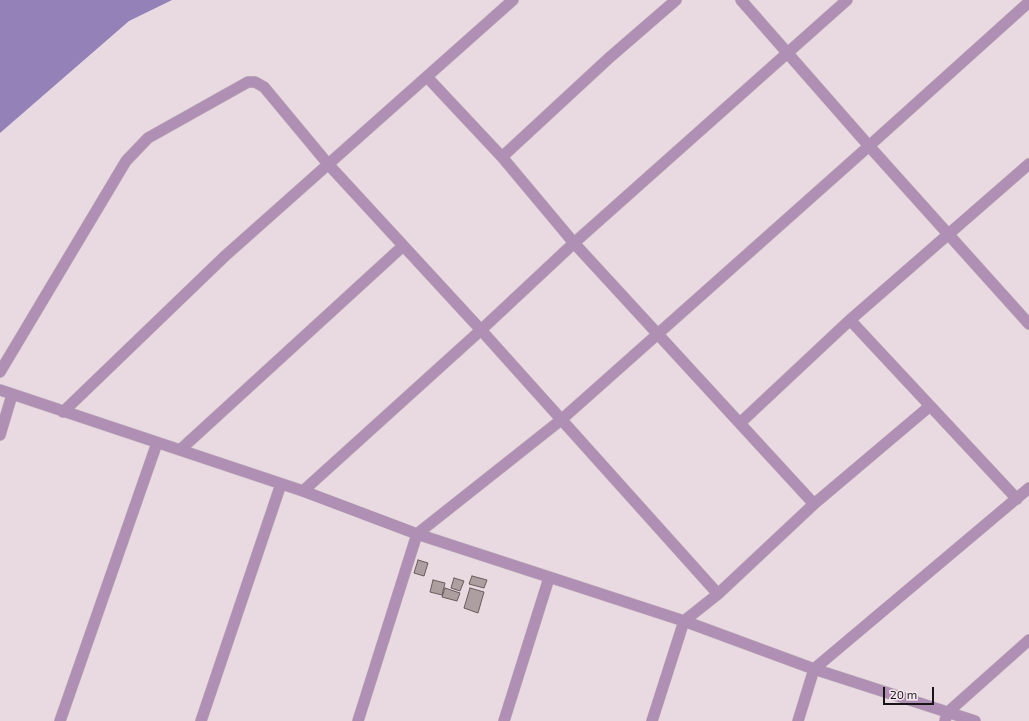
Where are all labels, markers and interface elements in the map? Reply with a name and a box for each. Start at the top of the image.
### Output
scale bar [885,679,936,705]
text: 20 m [890,687,917,701]

